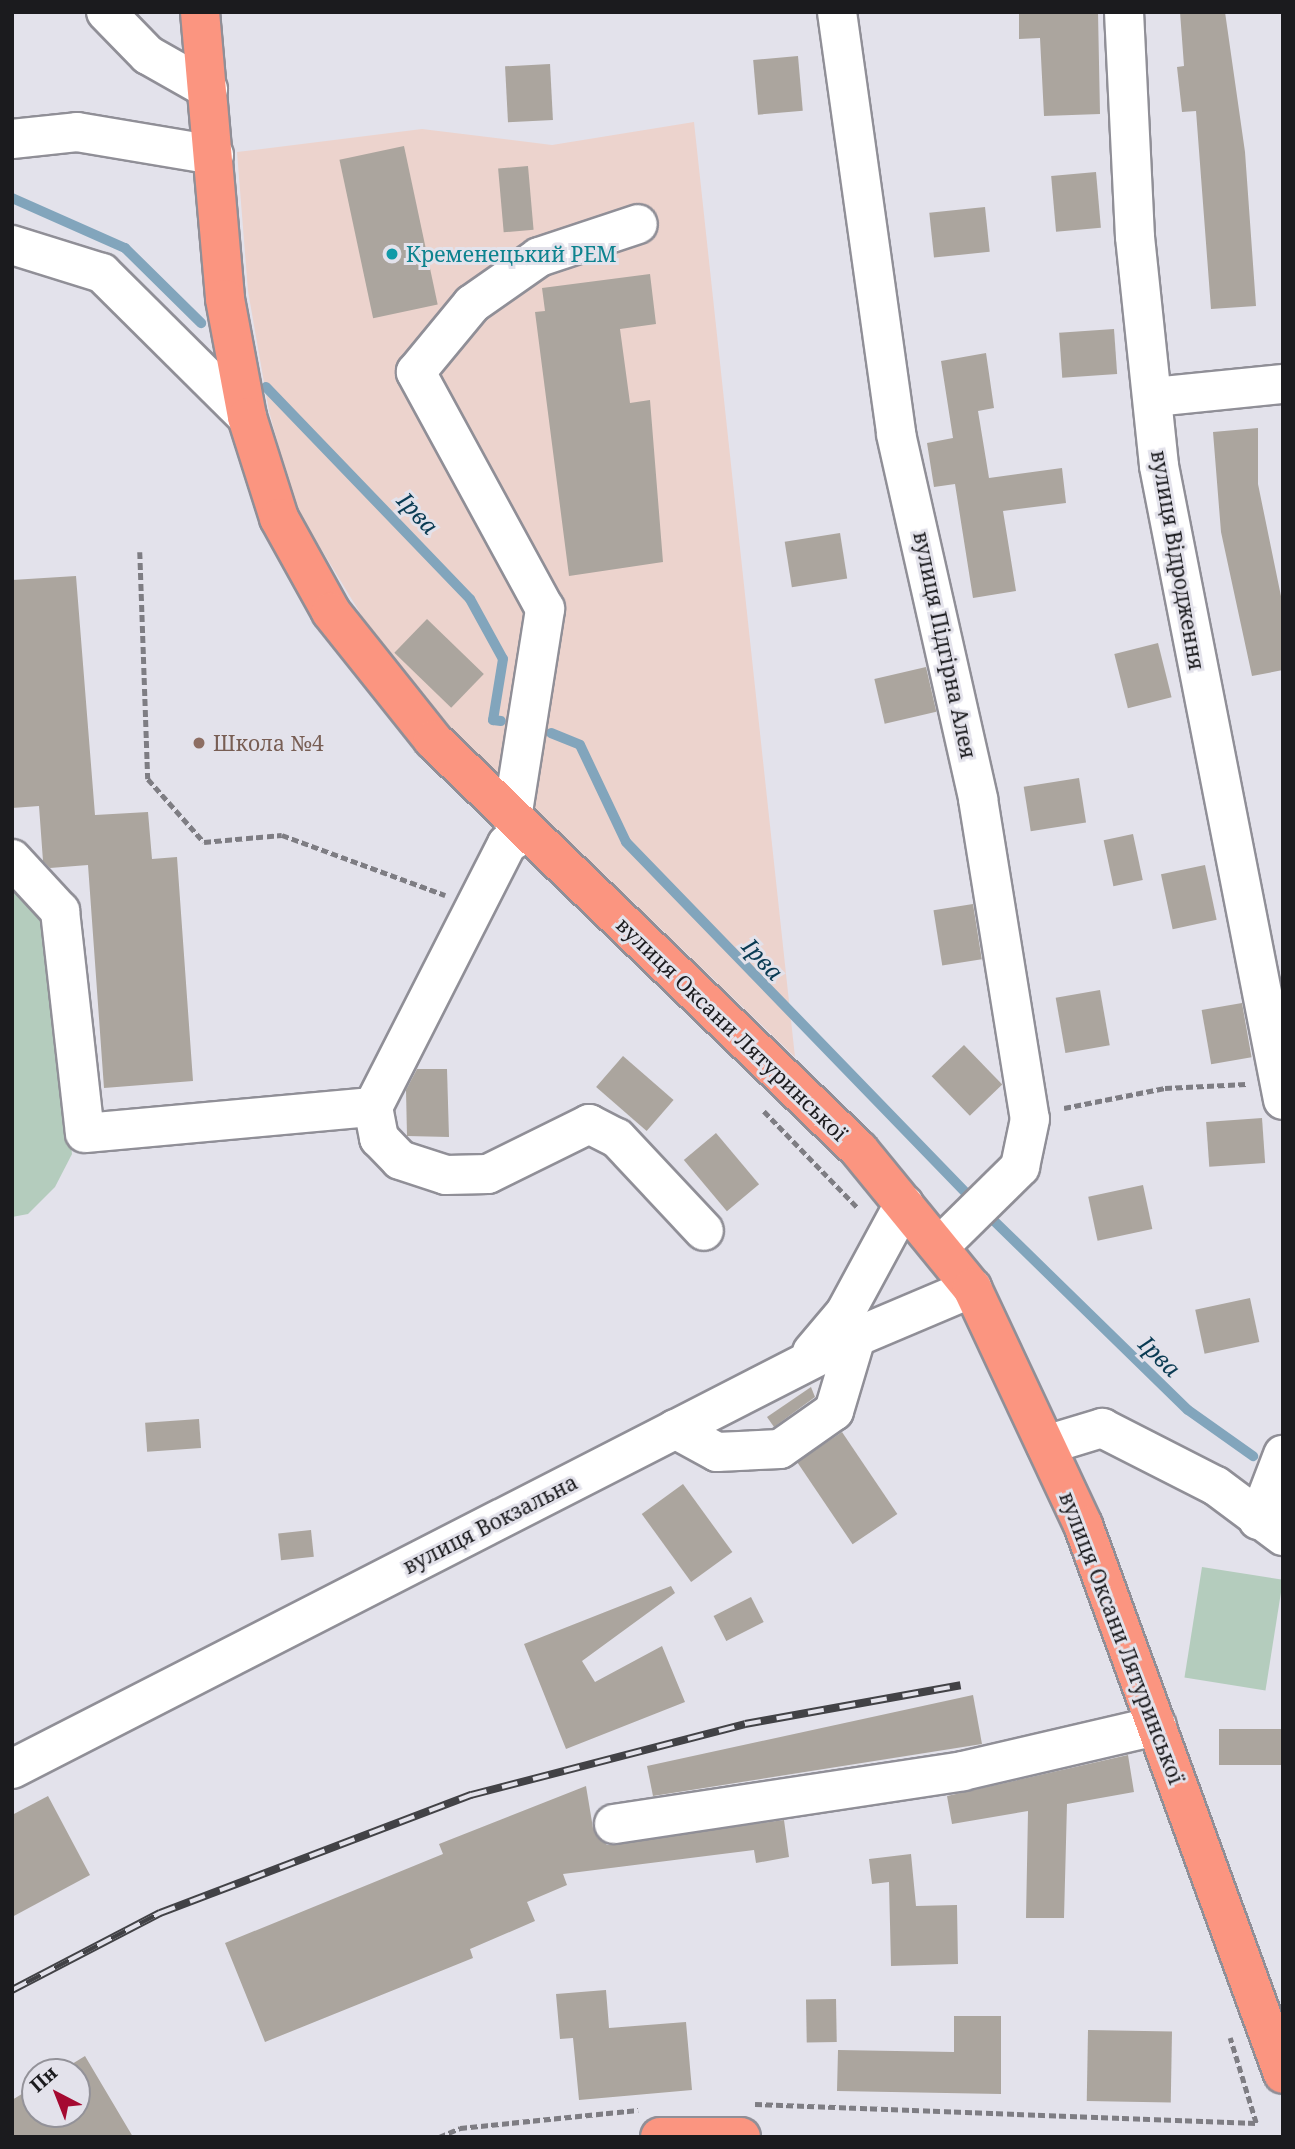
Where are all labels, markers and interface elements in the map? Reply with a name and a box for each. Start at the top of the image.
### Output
place label: Кременецький РЕМ [406,241,617,267]
marker: Кременецький РЕМ [384,246,400,262]
street label: вулиця Відродження [1146,448,1210,672]
water label: Ірва [392,486,444,540]
street label: вулиця Підгірна Алея [909,529,981,761]
place label: Школа №4 [213,730,324,756]
marker: Школа №4 [191,735,207,751]
street label: вулиця Оксани Лятуринської [611,912,853,1146]
water label: Ірва [737,932,789,986]
water label: Ірва [1134,1330,1186,1382]
street label: вулиця Вокзальна [399,1469,581,1579]
street label: вулиця Оксани Лятуринської [1054,1488,1190,1788]
north arrow [21,2058,91,2128]
text: Пн [24,2060,62,2098]

